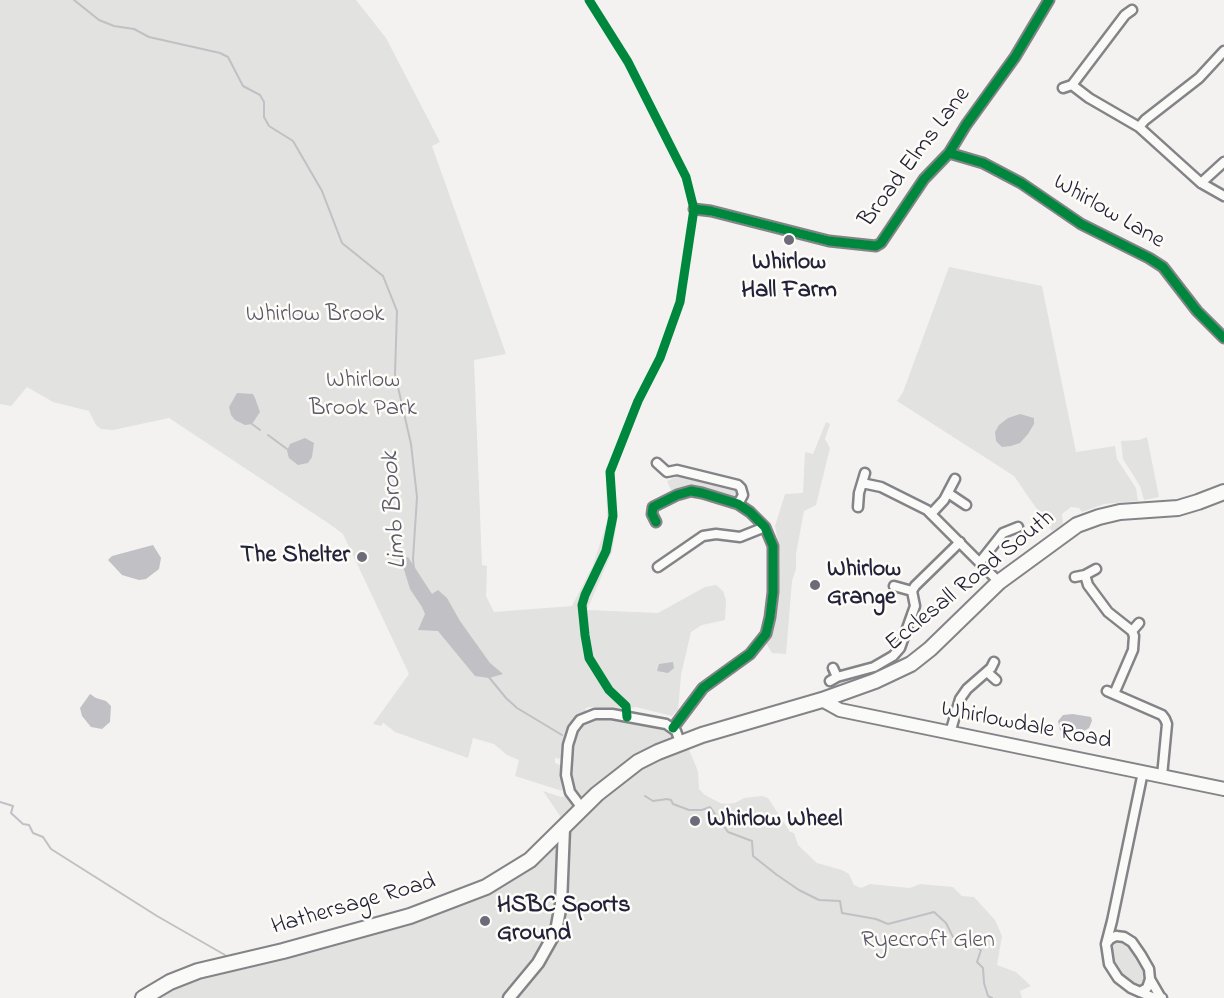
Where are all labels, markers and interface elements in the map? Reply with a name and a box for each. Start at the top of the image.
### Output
street label: Broad Elms Lane [854,82,978,234]
street label: Whirlow Lane [1047,169,1169,257]
marker: Whirlow Hall Farm [782,233,796,247]
place label: Whirlow Hall Farm [741,250,837,306]
park label: Whirlow Brook [246,302,384,330]
park label: Whirlow Brook Park [309,368,417,424]
water label: Limb Brook [376,450,416,570]
street label: Ecclesall Road South [881,505,1061,659]
place label: The Shelter [240,543,350,571]
marker: The Shelter [355,550,369,564]
place label: Whirlow Grange [827,557,901,613]
marker: Whirlow Grange [808,578,822,592]
street label: Whirlowdale Road [938,696,1114,758]
place label: Whirlow Wheel [707,807,843,835]
marker: Whirlow Wheel [688,814,702,828]
street label: Hathersage Road [269,869,439,943]
place label: HSBC Sports Ground [497,893,630,949]
marker: HSBC Sports Ground [478,914,492,928]
park label: Ryecroft Glen [861,928,995,956]

